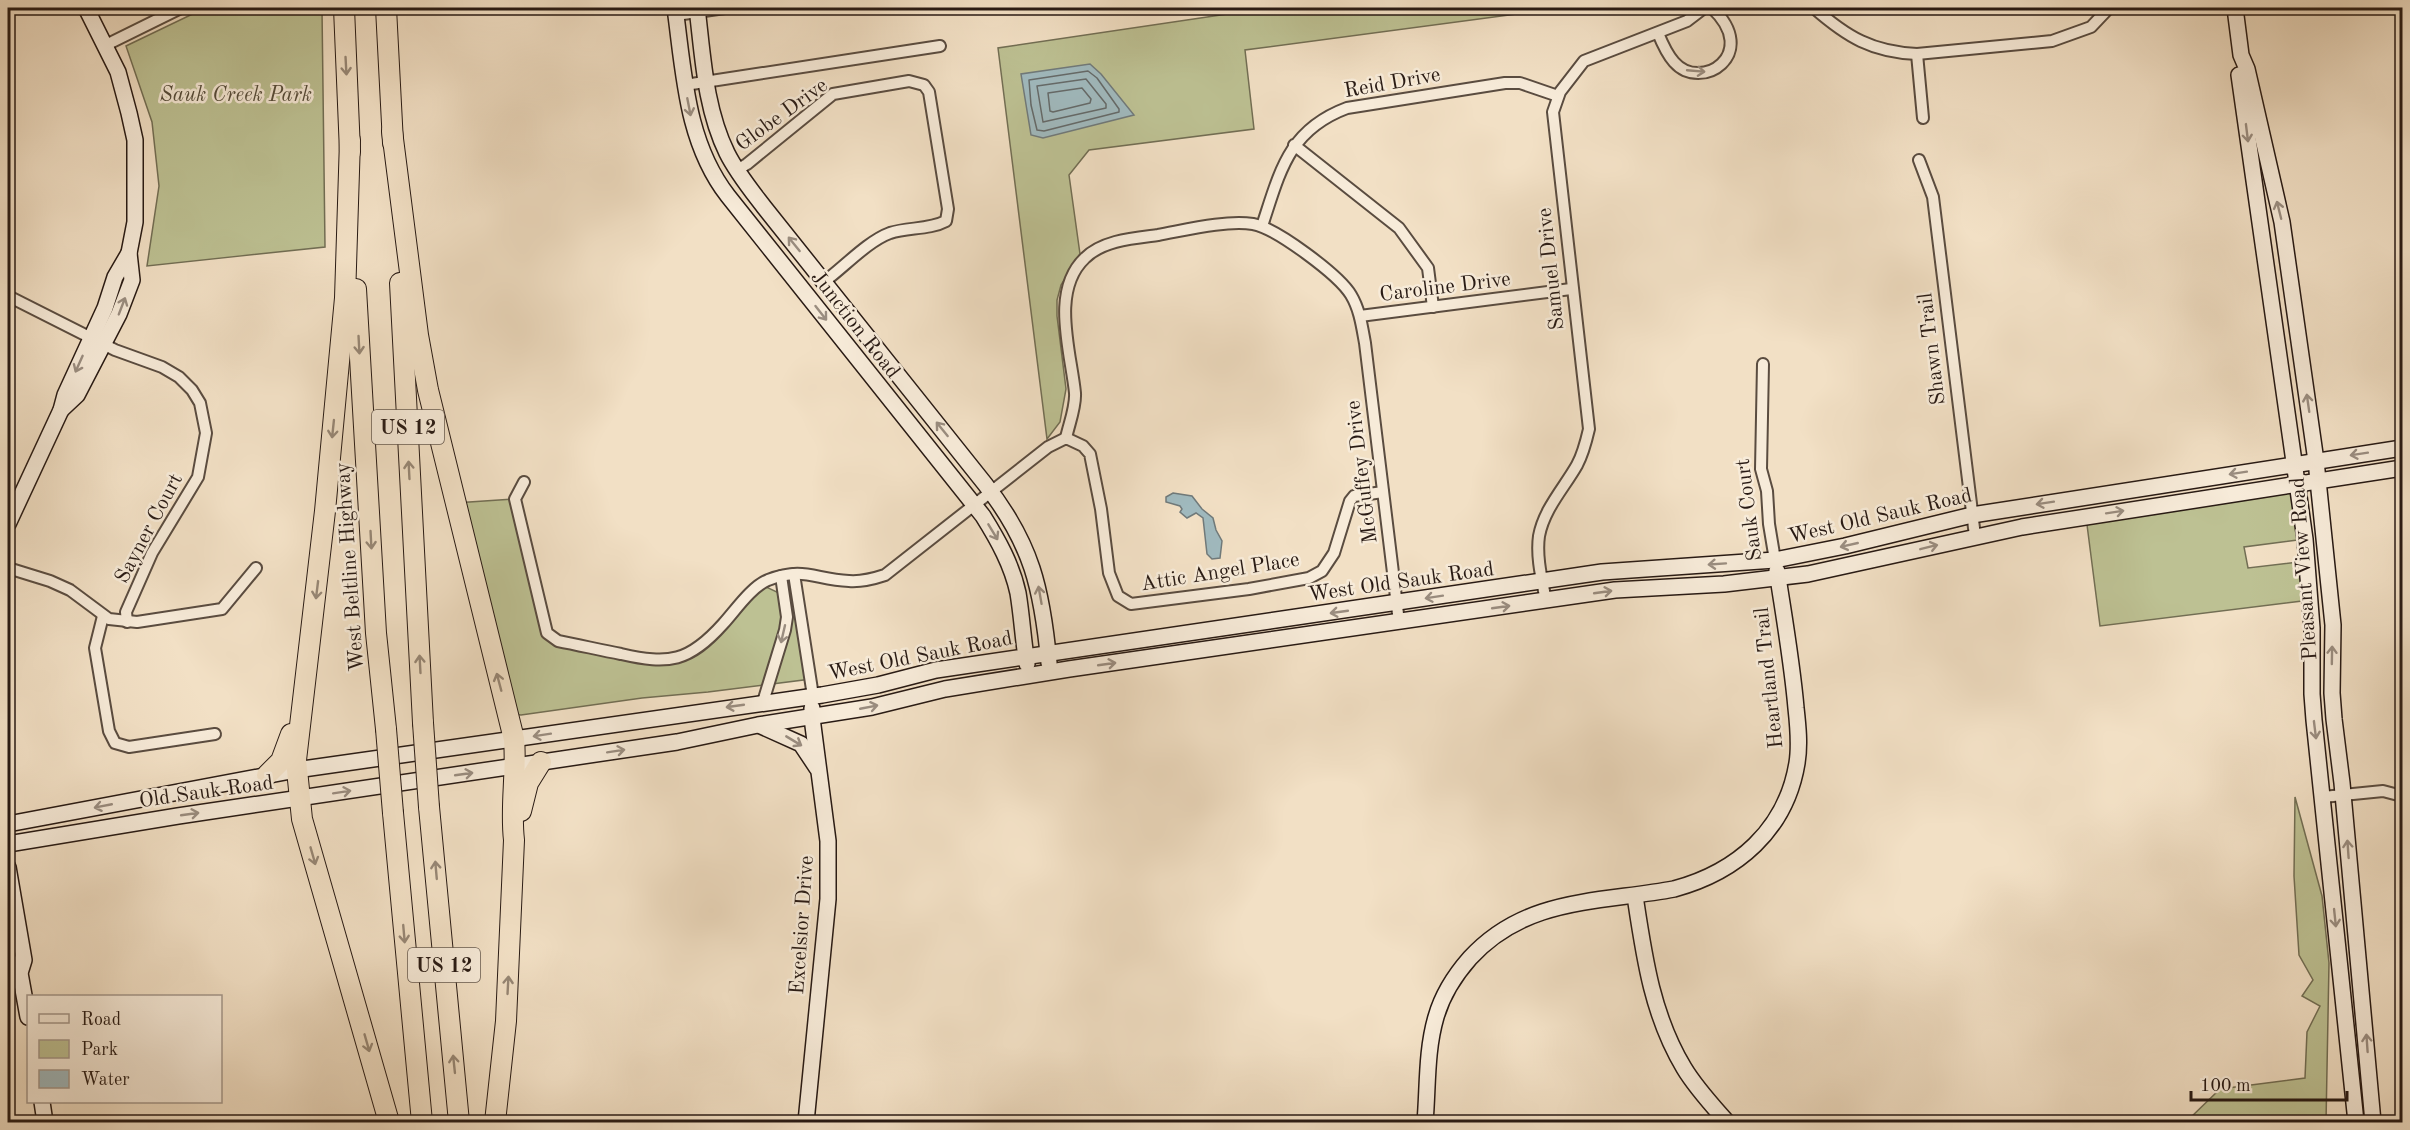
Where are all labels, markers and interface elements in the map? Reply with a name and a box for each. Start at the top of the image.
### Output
one-way arrow [341,55,352,75]
street label: Reid Drive [1342,65,1442,102]
one-way arrow [1686,66,1705,77]
street label: Globe Drive [732,75,832,155]
park label: Sauk Creek Park [160,85,312,106]
one-way arrow [684,97,695,116]
one-way arrow [2242,123,2253,143]
one-way arrow [2272,201,2284,220]
street label: Samuel Drive [1535,207,1568,331]
one-way arrow [788,237,801,253]
street label: Junction Road [806,267,903,383]
street label: Caroline Drive [1378,269,1512,306]
street label: Shawn Trail [1915,291,1950,406]
one-way arrow [117,298,128,316]
one-way arrow [814,305,827,321]
one-way arrow [354,335,365,355]
one-way arrow [73,354,84,372]
one-way arrow [2302,394,2313,413]
street label: McGuffey Drive [1343,399,1382,545]
road number: US 12 [372,410,444,444]
one-way arrow [327,418,338,438]
one-way arrow [936,422,949,438]
one-way arrow [2350,449,2369,460]
street label: Sauk Court [1733,457,1766,562]
one-way arrow [404,460,415,480]
street label: West Beltline Highway [333,462,368,672]
one-way arrow [2228,467,2248,478]
street label: Sayner Court [112,470,187,587]
street label: Pleasant View Road [2288,477,2321,661]
street label: West Old Sauk Road [1786,485,1974,548]
one-way arrow [2036,498,2055,509]
one-way arrow [2105,507,2124,518]
one-way arrow [987,523,999,540]
one-way arrow [365,529,376,549]
one-way arrow [1839,540,1858,552]
one-way arrow [1919,540,1938,552]
street label: Attic Angel Place [1139,550,1301,595]
street label: West Old Sauk Road [1307,559,1496,606]
one-way arrow [1707,559,1727,570]
one-way arrow [311,579,322,599]
one-way arrow [1034,586,1045,605]
one-way arrow [1593,587,1613,598]
one-way arrow [1425,592,1444,603]
one-way arrow [1490,602,1510,613]
one-way arrow [1329,606,1349,617]
street label: Heartland Trail [1752,606,1787,750]
one-way arrow [777,624,789,643]
street label: West Old Sauk Road [826,628,1015,685]
one-way arrow [2326,646,2338,666]
one-way arrow [414,655,425,675]
one-way arrow [1097,659,1117,670]
one-way arrow [493,673,505,692]
one-way arrow [725,701,745,712]
one-way arrow [859,701,878,713]
one-way arrow [2310,720,2321,740]
one-way arrow [532,729,552,740]
one-way arrow [785,735,802,747]
one-way arrow [605,745,625,756]
one-way arrow [453,768,473,779]
street label: Old Sauk Road [138,773,275,812]
one-way arrow [332,787,352,798]
one-way arrow [94,801,114,812]
one-way arrow [179,809,199,820]
one-way arrow [2342,840,2353,860]
one-way arrow [308,846,320,865]
street label: Excelsior Drive [787,855,818,995]
one-way arrow [430,861,441,881]
one-way arrow [2330,908,2341,928]
one-way arrow [399,924,410,943]
road number: US 12 [408,948,480,982]
one-way arrow [502,975,513,995]
legend [27,995,222,1103]
text: Road [81,1011,121,1029]
one-way arrow [362,1033,373,1052]
one-way arrow [2361,1034,2372,1054]
text: Park [81,1041,118,1059]
one-way arrow [448,1055,459,1075]
scale bar [2191,1064,2347,1102]
text: Water [81,1071,130,1089]
text: 100 m [2200,1077,2251,1095]

